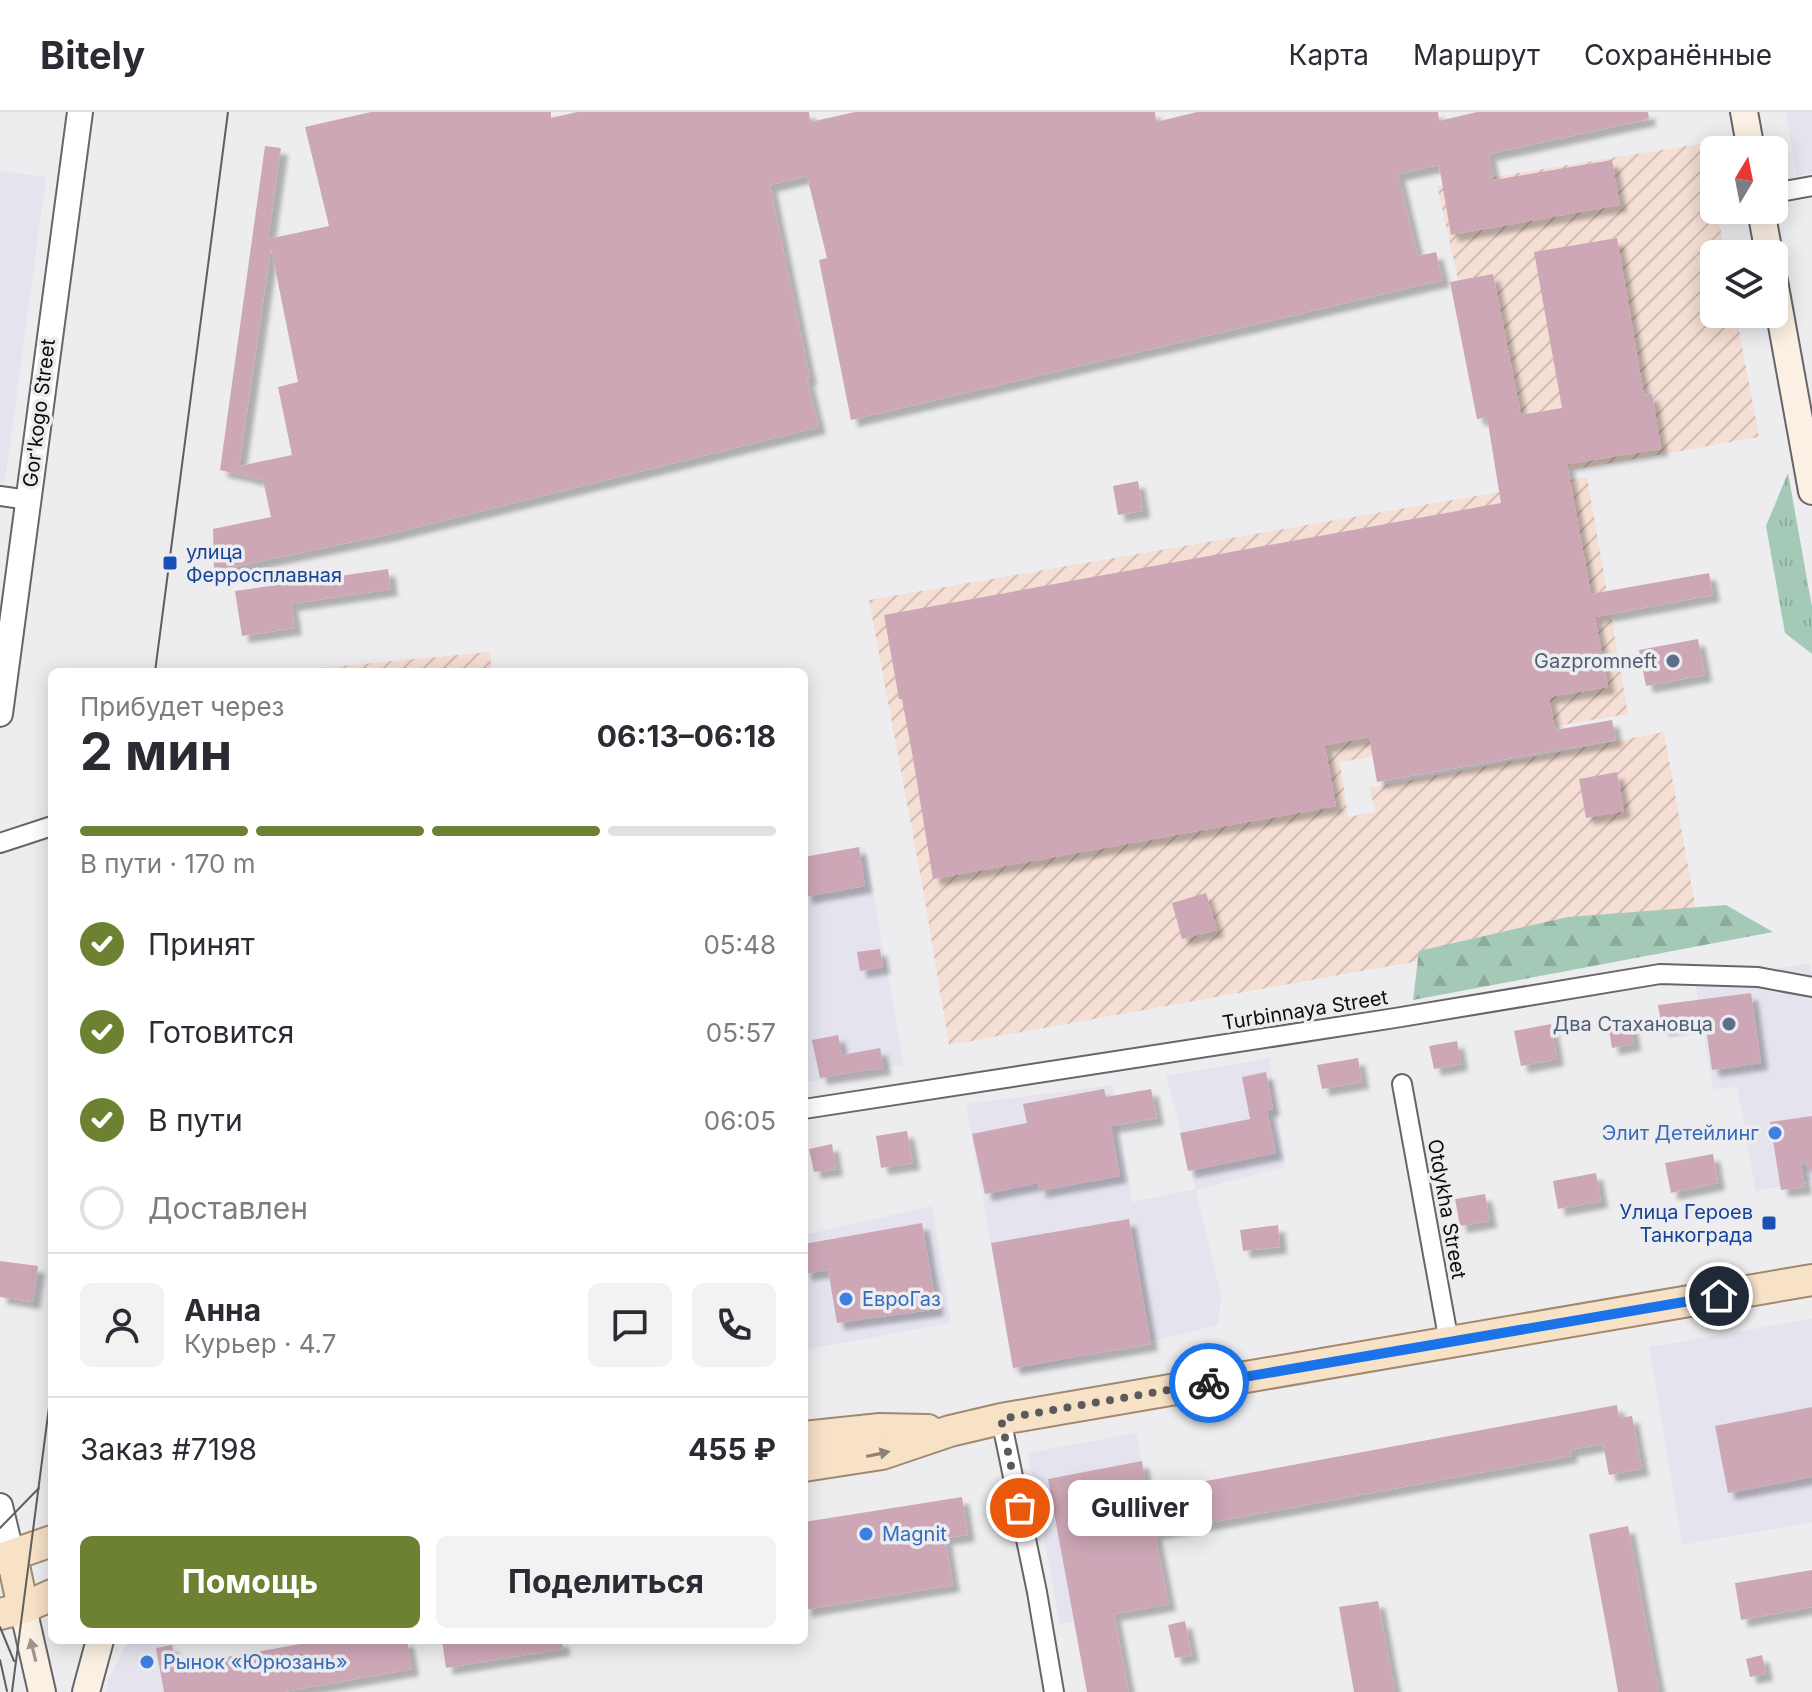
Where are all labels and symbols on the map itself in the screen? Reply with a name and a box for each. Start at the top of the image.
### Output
north arrow [1700,136,1788,224]
street label: Gor'kogo Street [18,337,60,489]
place label: улица Ферросплавная [186,540,342,587]
marker: улица Ферросплавная [161,554,179,572]
place label: Gazpromneft [1534,649,1657,673]
marker: Gazpromneft [1664,652,1682,670]
street label: Turbinnaya Street [1221,985,1390,1035]
place label: Два Стахановца [1553,1012,1713,1036]
marker: Два Стахановца [1720,1015,1738,1033]
place label: Элит Детейлинг [1602,1121,1759,1145]
marker: Элит Детейлинг [1766,1124,1784,1142]
street label: Otdykha Street [1423,1137,1471,1281]
place label: Улица Героев Танкограда [1619,1200,1753,1247]
marker: Улица Героев Танкограда [1760,1214,1778,1232]
pin [1685,1262,1753,1330]
place label: ЕвроГаз [862,1287,941,1311]
marker: ЕвроГаз [837,1290,855,1308]
courier [1169,1343,1249,1423]
one-way arrow [866,1447,891,1460]
pin [986,1474,1054,1542]
callout: Gulliver [1068,1480,1212,1536]
place label: Magnit [882,1522,947,1546]
marker: Magnit [857,1525,875,1543]
one-way arrow [27,1637,39,1662]
place label: Рынок «Юрюзань» [163,1650,348,1674]
marker: Рынок «Юрюзань» [138,1653,156,1671]

